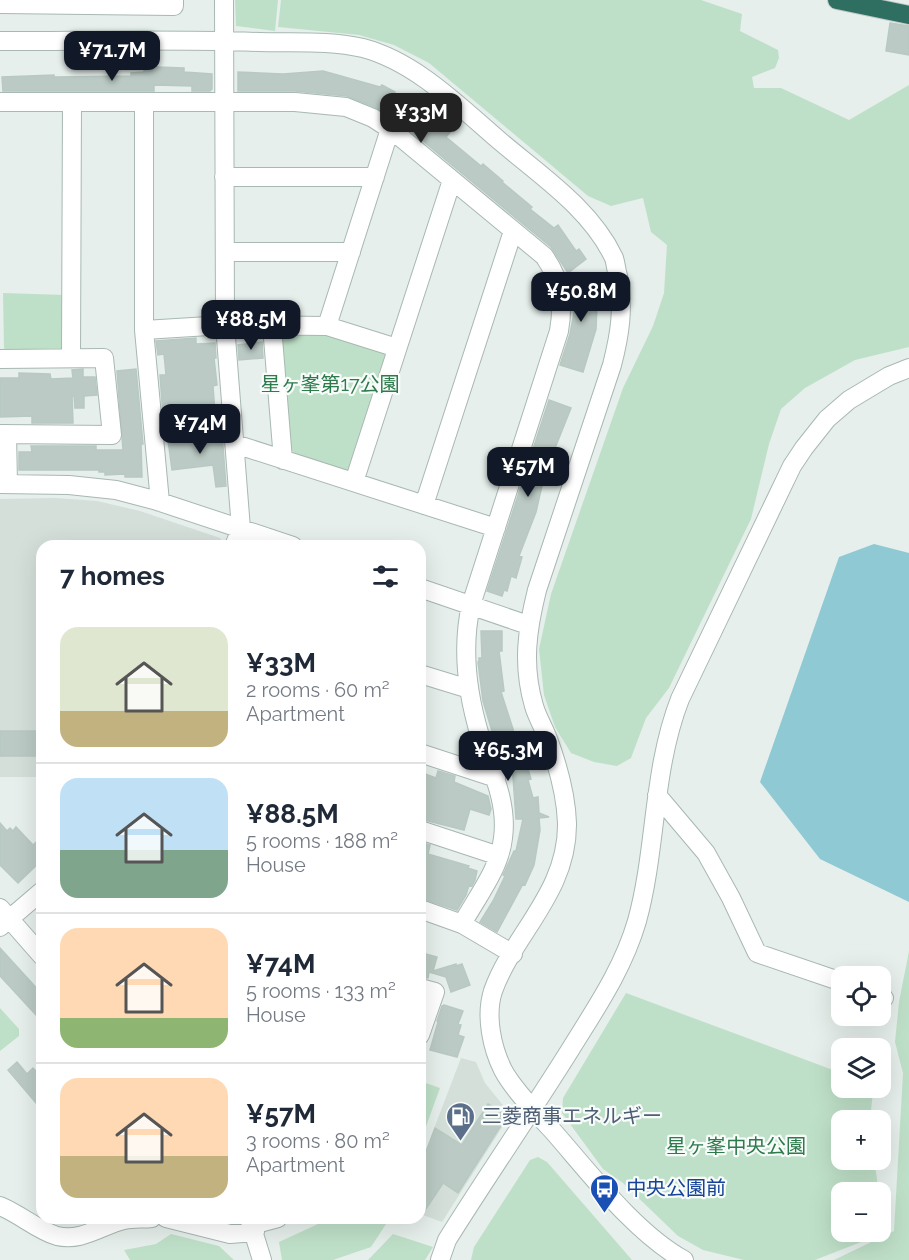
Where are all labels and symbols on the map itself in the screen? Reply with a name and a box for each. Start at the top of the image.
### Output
pin: ¥71.7M [63,31,161,82]
pin: ¥33M [385,93,457,144]
pin: ¥50.8M [532,272,630,323]
pin: ¥88.5M [202,300,300,351]
park label: 星ヶ峯第17公園 [260,372,400,396]
pin: ¥74M [164,404,236,455]
pin: ¥57M [492,447,564,498]
pin: ¥65.3M [459,731,557,782]
fuel station icon: 三菱商事エネルギー [445,1100,477,1142]
place label: 三菱商事エネルギー [482,1104,662,1128]
park label: 星ヶ峯中央公園 [666,1134,806,1158]
bus stop icon: 中央公園前 [589,1172,621,1214]
place label: 中央公園前 [626,1176,726,1200]

